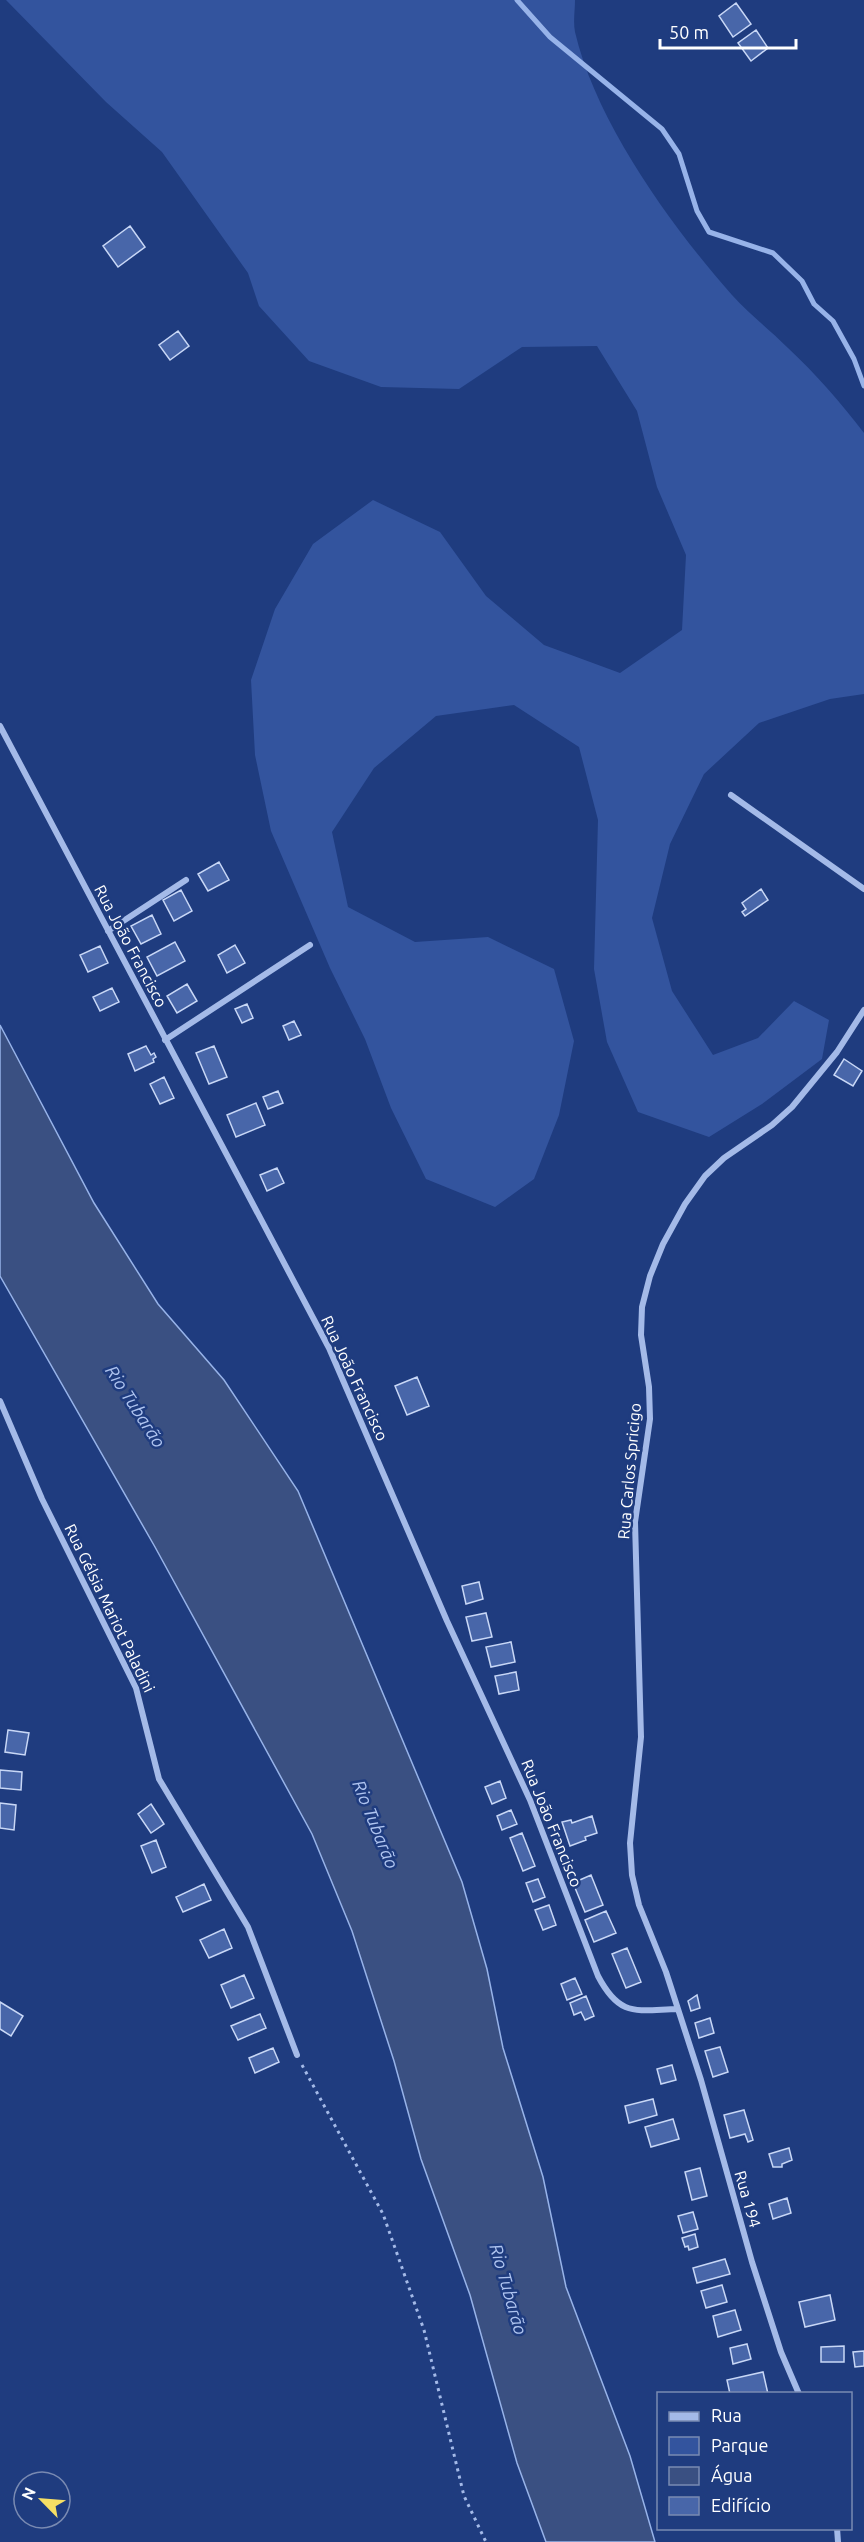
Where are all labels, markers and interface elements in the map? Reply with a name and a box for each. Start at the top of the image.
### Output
scale bar [660,12,796,50]
text: 50 m [669,22,709,42]
street label: Rua João Francisco [91,882,171,1010]
street label: Rua João Francisco [318,1313,392,1443]
water label: Rio Tubarão [102,1361,170,1451]
street label: Rua Carlos Spricigo [614,1402,644,1540]
street label: Rua Gélsia Mariot Paladini [61,1521,159,1695]
street label: Rua João Francisco [518,1757,586,1889]
water label: Rio Tubarão [349,1777,403,1871]
street label: Rua 194 [731,2169,765,2229]
water label: Rio Tubarão [486,2241,532,2337]
legend [657,2392,852,2530]
text: Rua [711,2405,742,2425]
text: Parque [711,2435,768,2455]
text: Água [711,2464,753,2485]
north arrow [12,2470,72,2530]
text: N [18,2484,39,2503]
text: Edifício [711,2495,771,2515]

